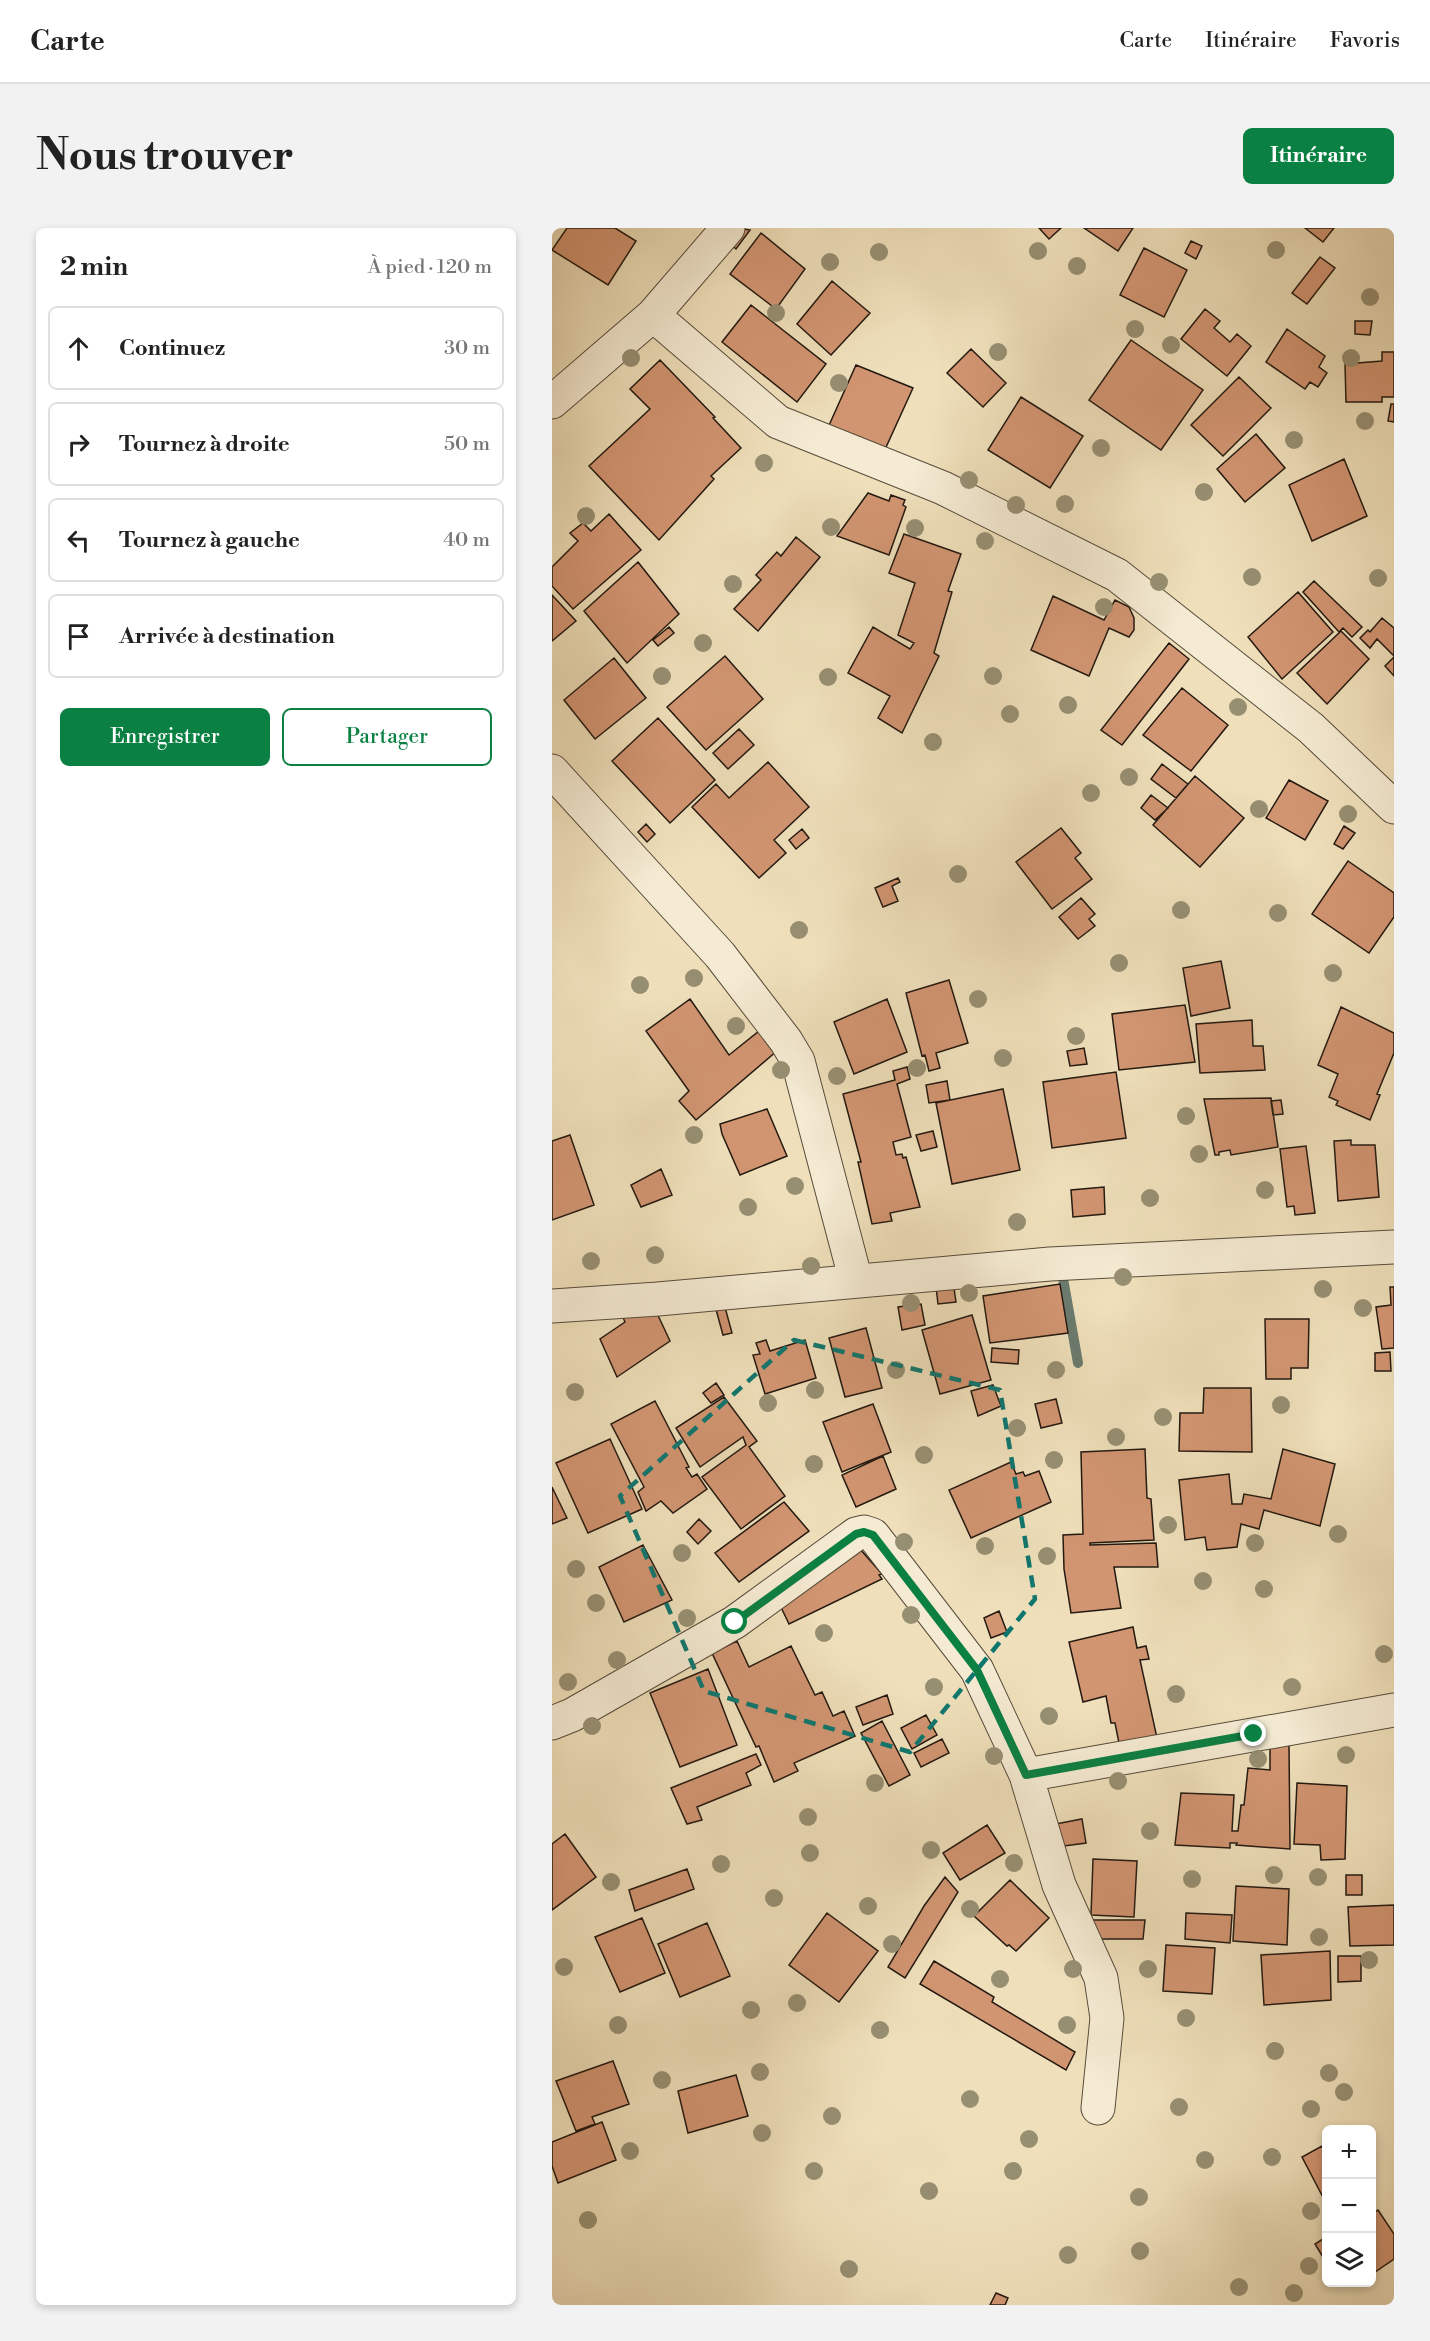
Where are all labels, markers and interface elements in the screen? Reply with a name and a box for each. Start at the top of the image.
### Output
text: Carte [30,24,105,59]
text: Carte [1120,28,1172,54]
text: Itinéraire [1205,28,1297,54]
text: Favoris [1330,28,1400,54]
button: Itinéraire [1243,128,1394,184]
text: Nous trouver [36,130,294,183]
text: 2 min [60,251,128,283]
text: À pied · 120 m [368,255,492,280]
icon: ahead [62,332,95,365]
text: Continuez [119,335,225,362]
text: 30 m [444,336,490,361]
icon: right [62,428,95,461]
text: Tournez à droite [119,431,290,458]
text: 50 m [444,432,490,457]
icon: left [62,524,95,557]
text: Tournez à gauche [119,527,300,554]
text: 40 m [443,528,490,553]
icon: arrive [62,620,95,653]
text: Arrivée à destination [119,623,335,650]
button: Enregistrer [60,708,270,766]
button: Partager [282,708,492,766]
route start [721,1608,747,1634]
route end [1240,1720,1266,1746]
map controls [1322,2125,1376,2287]
button: + [1322,2125,1376,2179]
button: − [1322,2179,1376,2233]
button: layers [1322,2233,1376,2287]

